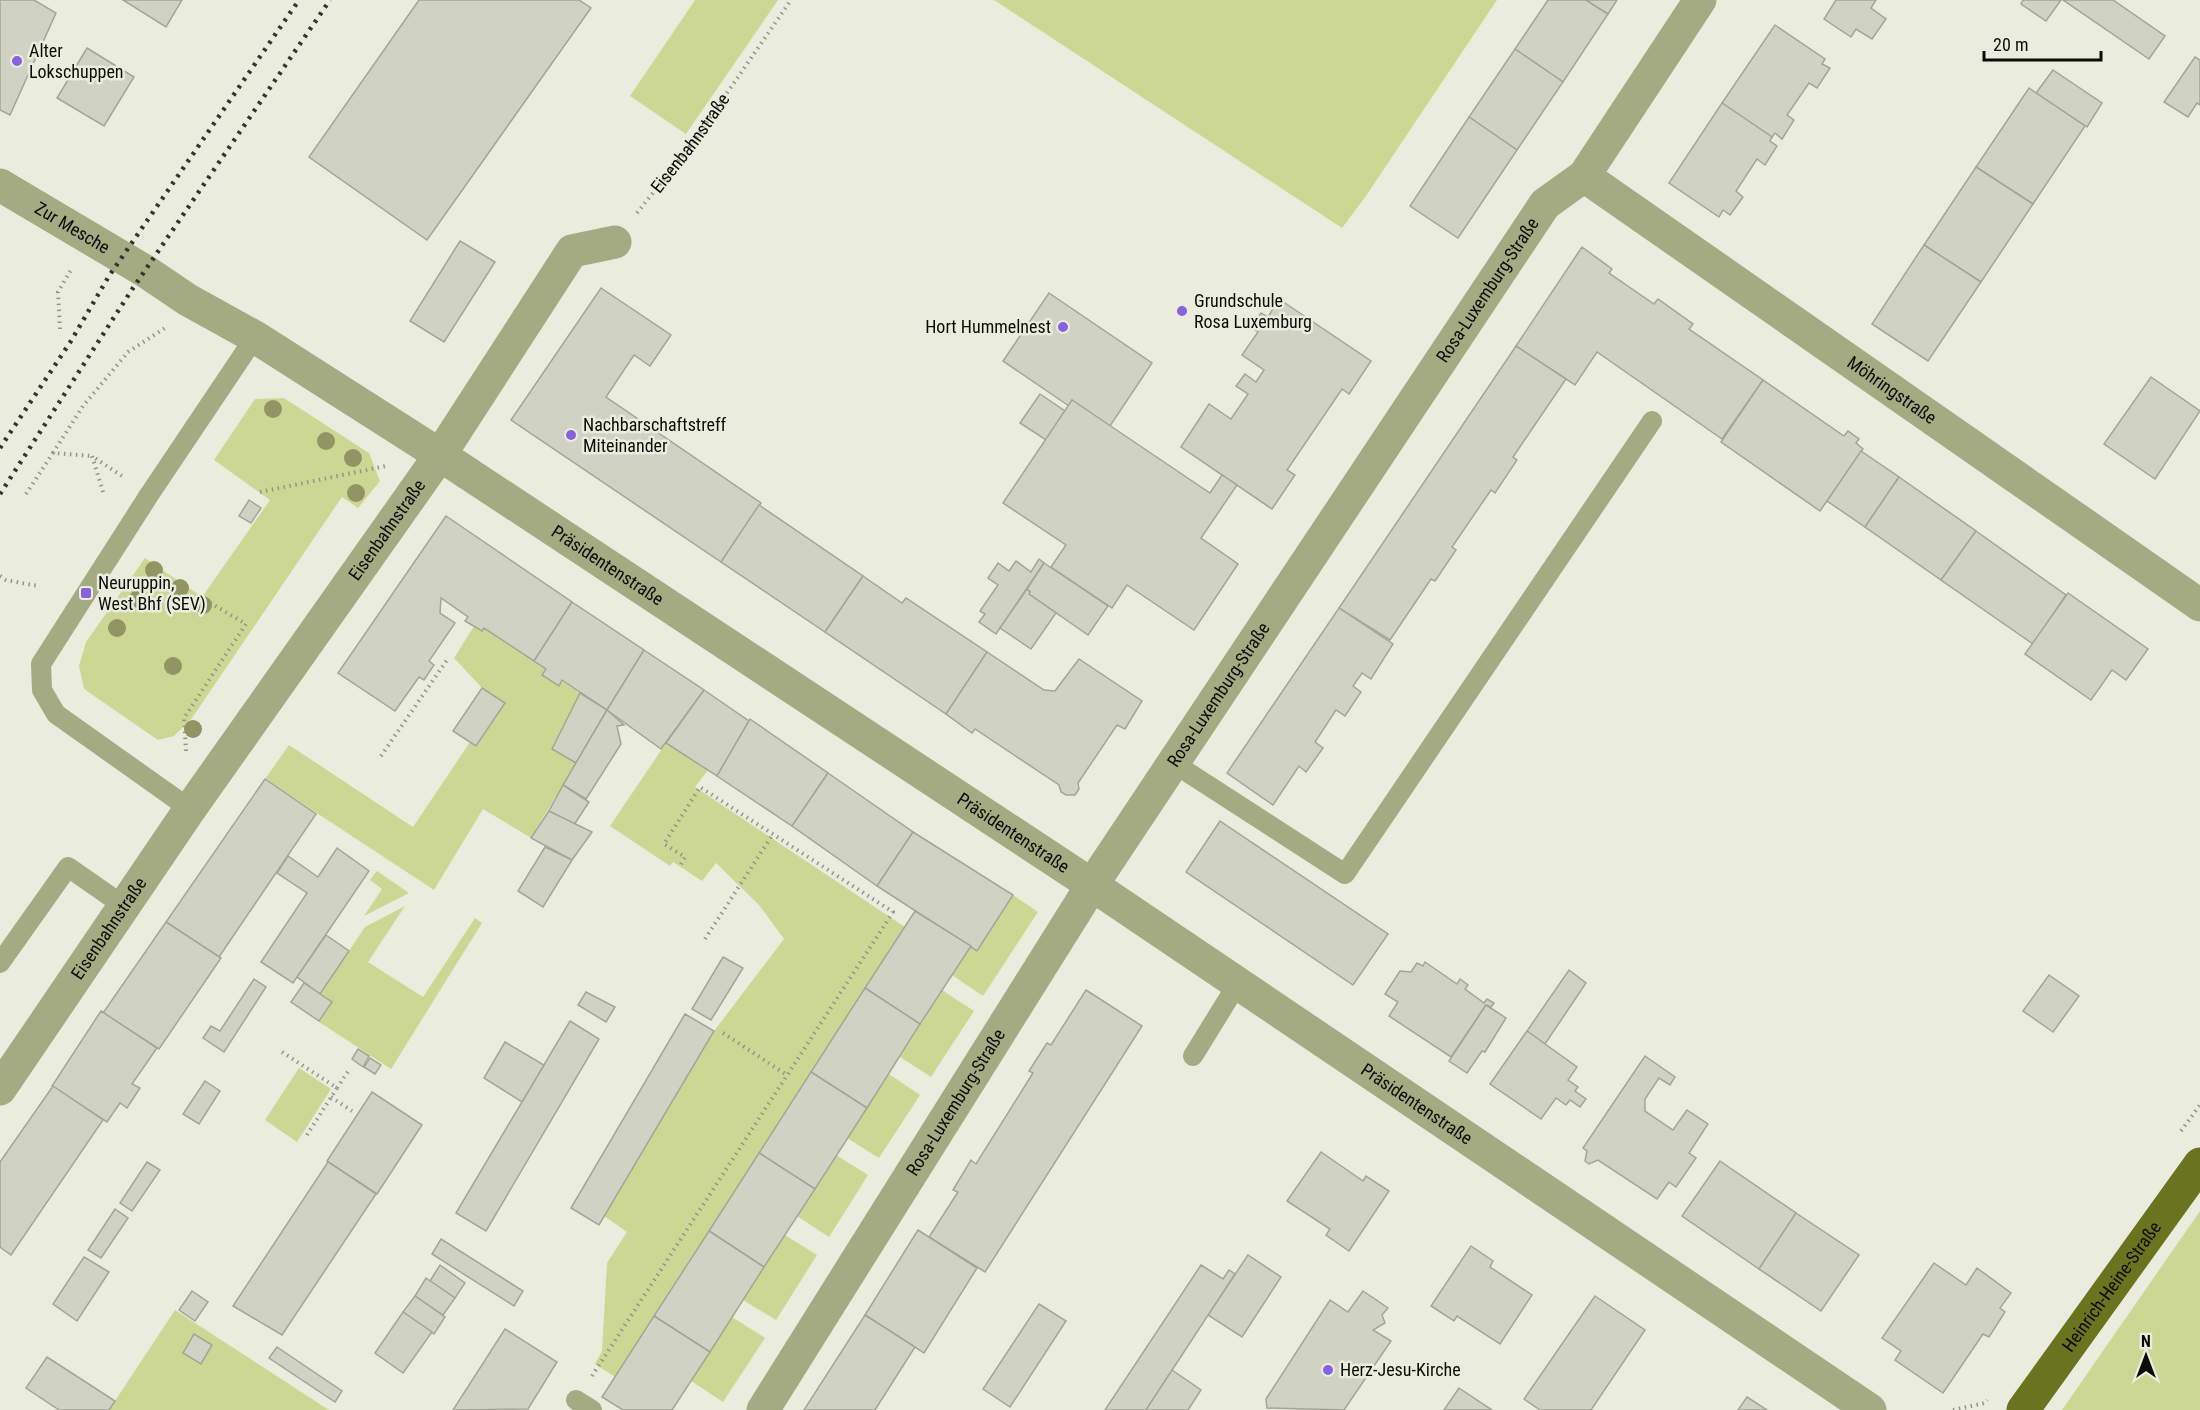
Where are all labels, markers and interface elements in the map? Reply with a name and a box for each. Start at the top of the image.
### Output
scale bar [1984,24,2101,62]
text: 20 m [1993,34,2028,55]
place label: Alter Lokschuppen [29,40,124,82]
marker: Alter Lokschuppen [10,54,24,68]
street label: Eisenbahnstraße [646,89,734,197]
street label: Zur Mesche [31,197,114,258]
street label: Rosa-Luxemburg-Straße [1432,214,1543,366]
place label: Grundschule Rosa Luxemburg [1194,290,1312,332]
marker: Grundschule Rosa Luxemburg [1175,304,1189,318]
place label: Hort Hummelnest [925,316,1051,337]
marker: Hort Hummelnest [1056,320,1070,334]
street label: Möhringstraße [1843,352,1941,428]
place label: Nachbarschaftstreff Miteinander [583,414,727,456]
marker: Nachbarschaftstreff Miteinander [564,428,578,442]
street label: Eisenbahnstraße [344,475,429,584]
street label: Präsidentenstraße [548,521,668,610]
place label: Neuruppin, West Bhf (SEV) [98,572,206,615]
marker: Neuruppin, West Bhf (SEV) [79,586,93,600]
street label: Rosa-Luxemburg-Straße [1163,618,1274,771]
street label: Präsidentenstraße [953,788,1073,877]
street label: Eisenbahnstraße [67,873,150,983]
street label: Rosa-Luxemburg-Straße [902,1025,1009,1179]
street label: Präsidentenstraße [1357,1059,1477,1149]
street label: Heinrich-Heine-Straße [2058,1217,2165,1355]
north arrow [2116,1326,2176,1386]
text: N [2141,1332,2151,1351]
place label: Herz-Jesu-Kirche [1340,1359,1461,1380]
marker: Herz-Jesu-Kirche [1321,1363,1335,1377]

